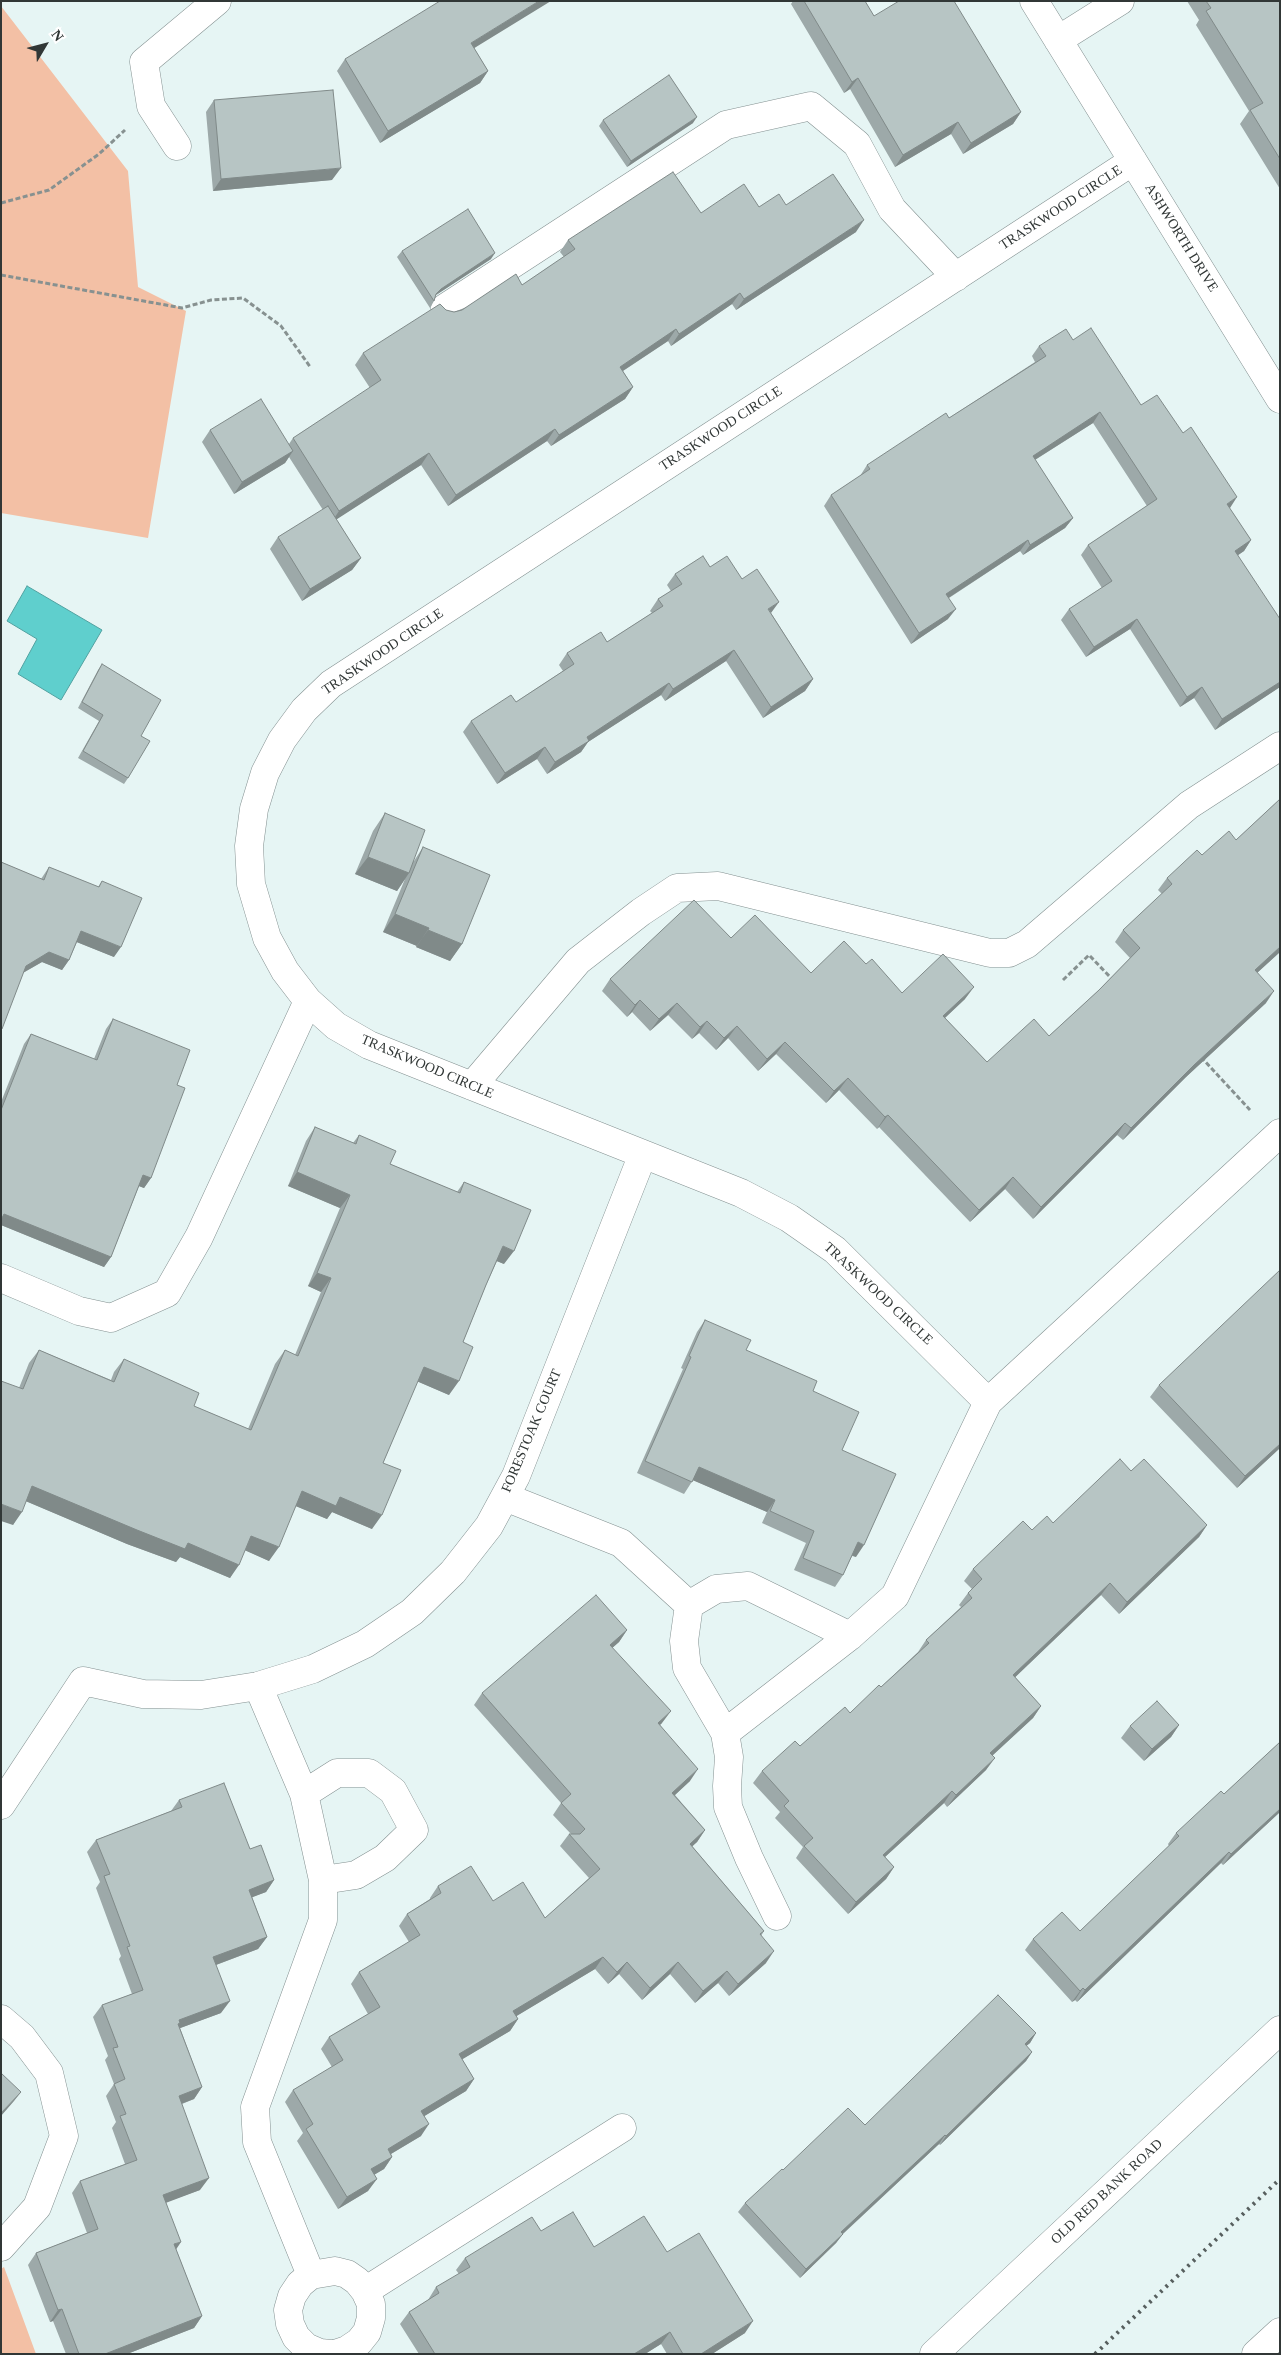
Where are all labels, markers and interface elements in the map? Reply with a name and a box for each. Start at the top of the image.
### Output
north arrow [20,20,70,70]
text: N [48,27,66,44]
street label: TRASKWOOD CIRCLE [997,162,1125,254]
street label: ASHWORTH DRIVE [1141,181,1221,295]
street label: TRASKWOOD CIRCLE [657,383,785,475]
street label: TRASKWOOD CIRCLE [319,605,447,699]
street label: TRASKWOOD CIRCLE [358,1031,496,1103]
street label: TRASKWOOD CIRCLE [820,1239,936,1349]
street label: FORESTOAK COURT [498,1367,566,1495]
street label: OLD RED BANK ROAD [1048,2136,1166,2248]

